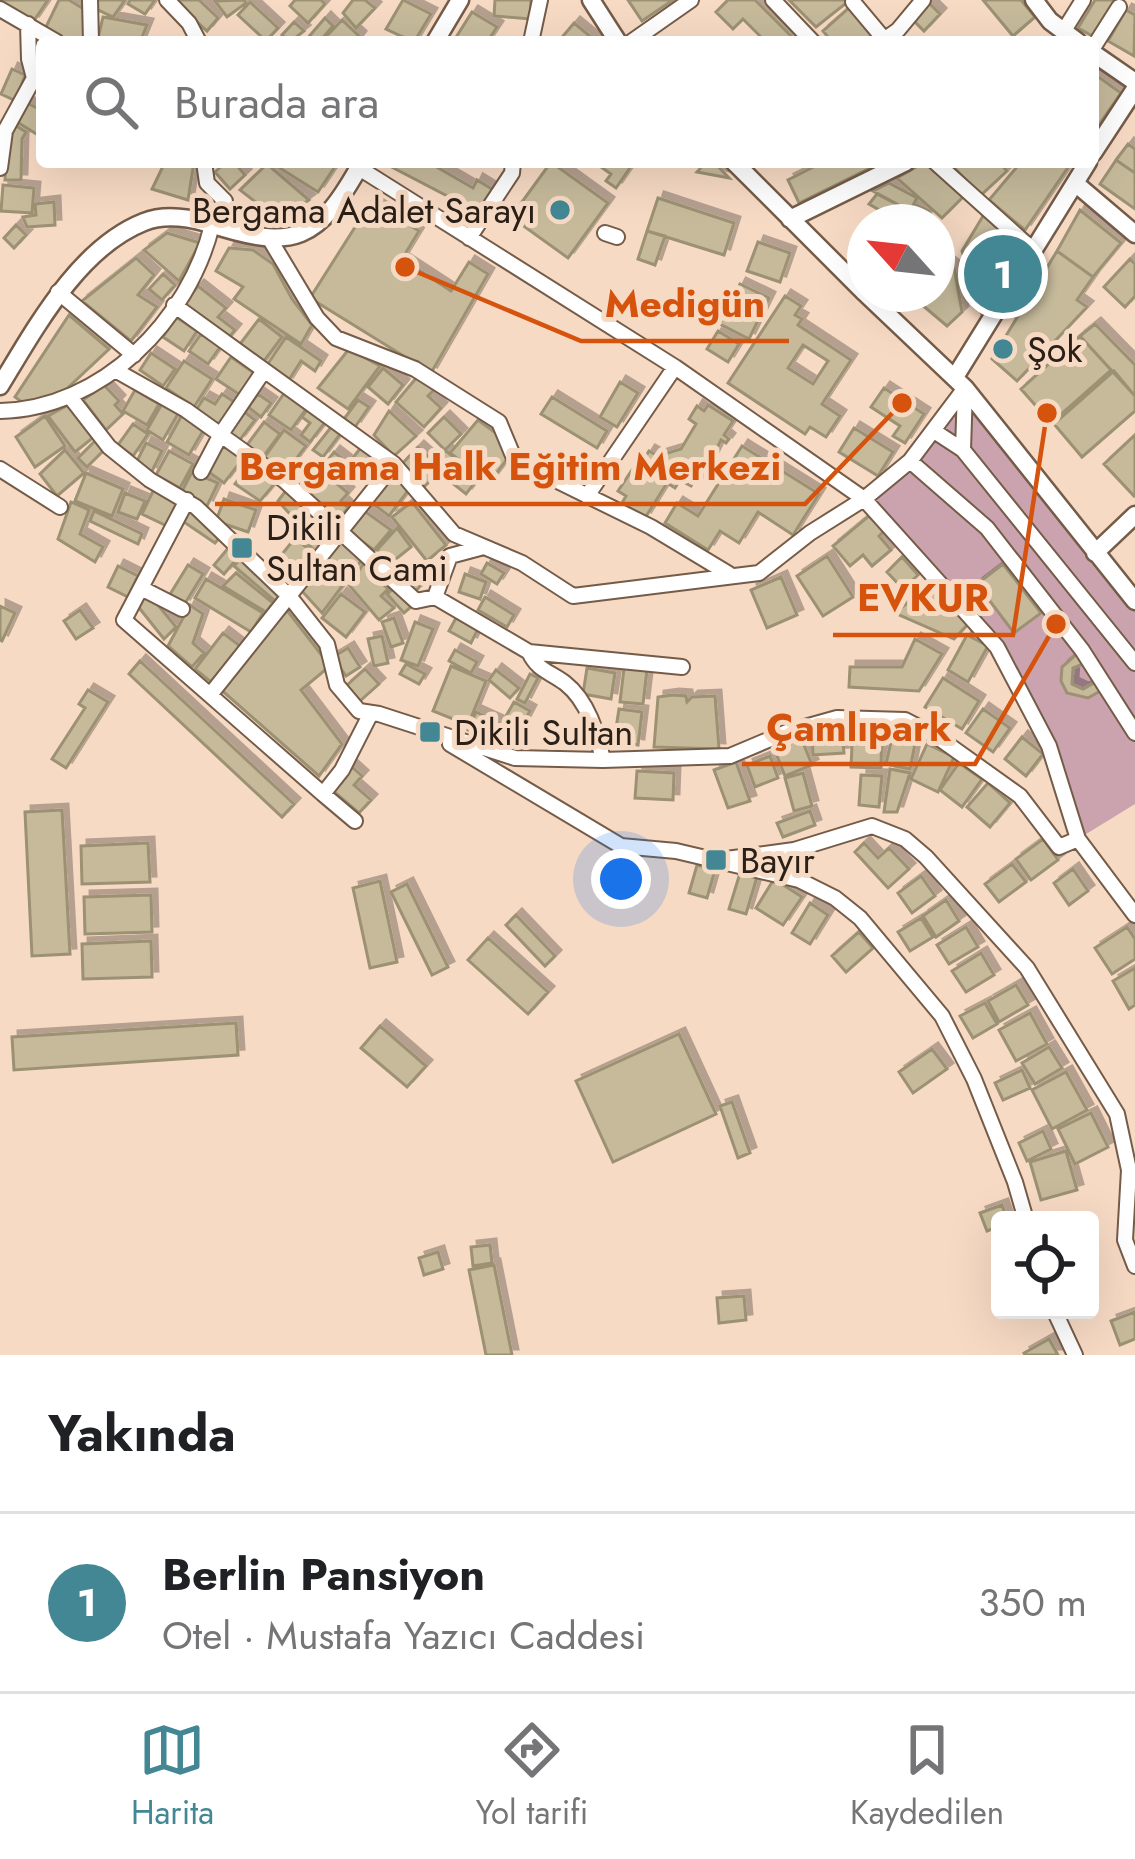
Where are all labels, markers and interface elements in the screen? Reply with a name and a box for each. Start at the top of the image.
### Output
search box [36,36,1099,168]
icon: search [78,69,144,135]
text: Burada ara [174,70,379,135]
place label: Bergama Adalet Sarayı [192,184,536,236]
marker: Bergama Adalet Sarayı [547,197,573,223]
north arrow [847,204,955,312]
pin: 1 [964,229,1042,319]
callout: Medigün [581,266,789,341]
text: Medigün [605,275,765,332]
place label: Şok [1027,323,1082,375]
marker: Şok [990,336,1016,362]
callout: Bergama Halk Eğitim Merkezi [215,429,805,504]
text: Bergama Halk Eğitim Merkezi [239,438,781,495]
place label: Dikili Sultan Cami [266,501,448,594]
marker: Dikili Sultan Cami [229,535,255,561]
callout: EVKUR [833,560,1013,635]
text: EVKUR [857,569,990,626]
callout: Çamlıpark [742,689,975,764]
text: Çamlıpark [766,699,952,756]
place label: Dikili Sultan [454,706,633,758]
marker: Dikili Sultan [417,719,443,745]
place label: Bayır [740,834,815,886]
marker: Bayır [703,847,729,873]
your location [591,849,651,909]
map controls [991,1211,1099,1319]
button: locate [991,1211,1099,1319]
text: Yakında [48,1396,236,1470]
text: Berlin Pansiyon [162,1542,485,1607]
text: 1 [77,1574,97,1631]
text: 350 m [978,1574,1087,1631]
text: Otel · Mustafa Yazıcı Caddesi [162,1607,645,1664]
tab: Harita [131,1717,214,1836]
tab: Yol tarifi [476,1717,588,1836]
tab: Kaydedilen [850,1717,1004,1836]

